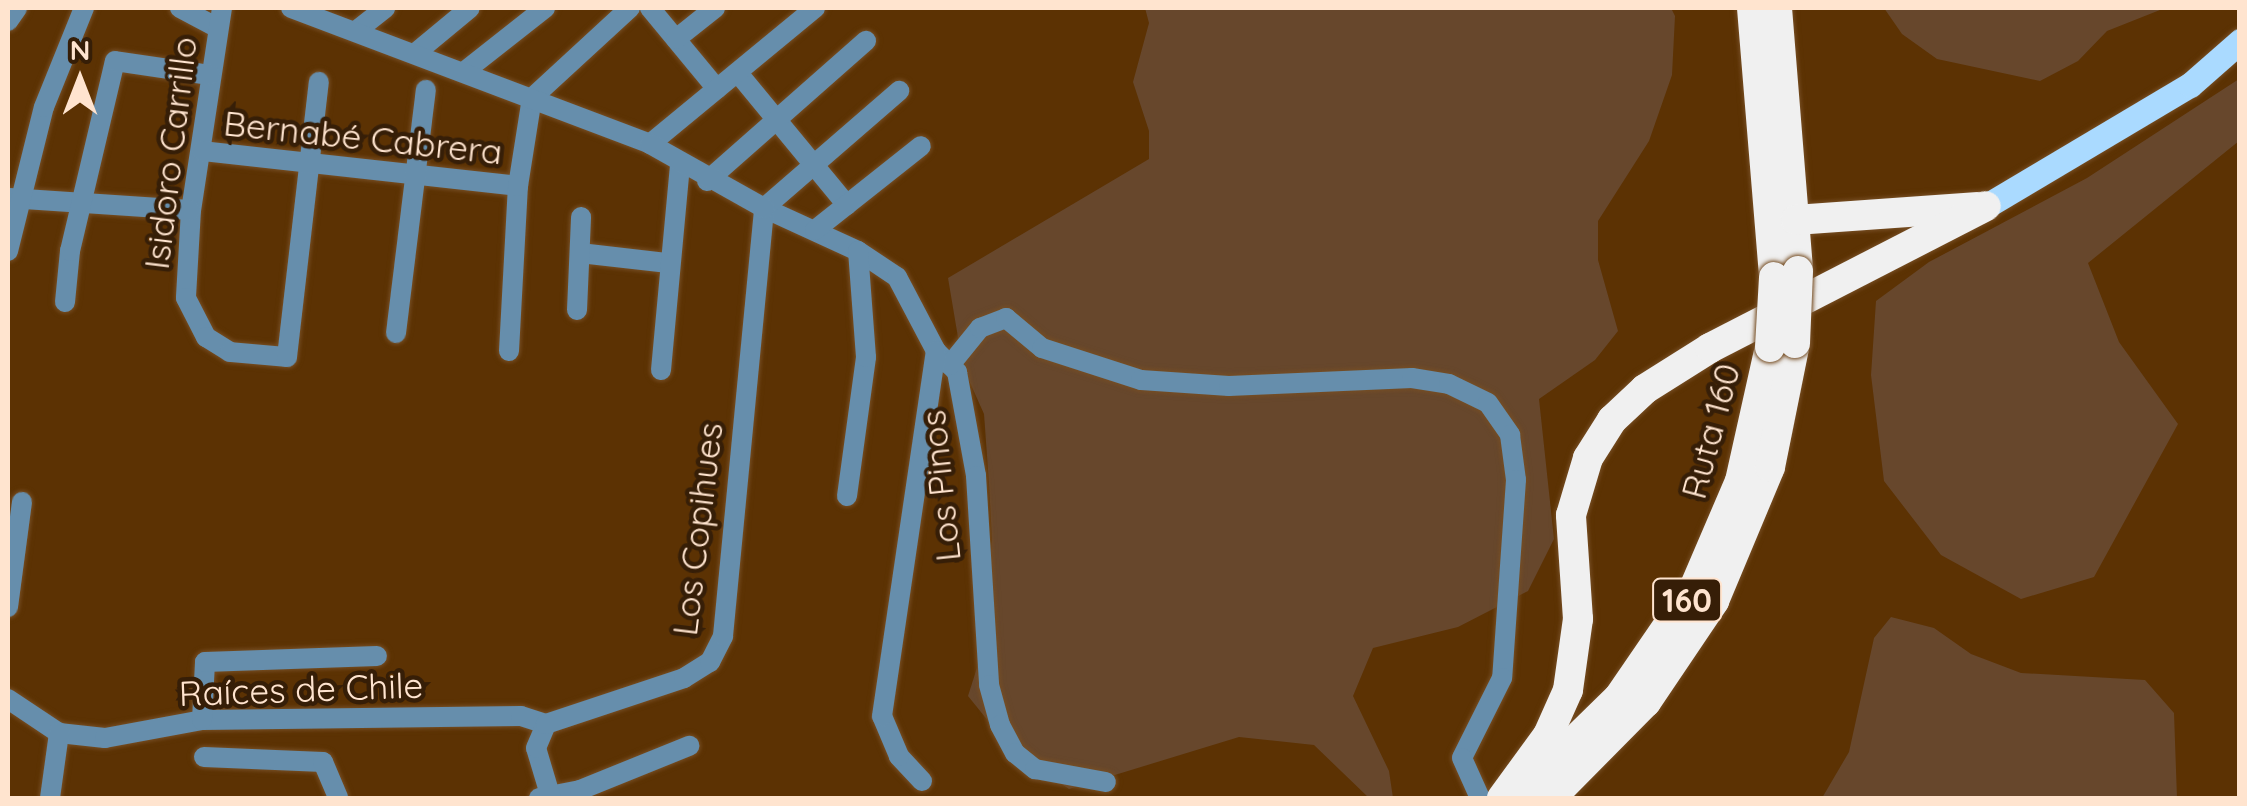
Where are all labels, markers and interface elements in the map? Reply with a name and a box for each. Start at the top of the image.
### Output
north arrow [30,30,130,130]
text: N [70,32,90,67]
street label: Isidoro Carrillo [135,34,205,272]
street label: Bernabé Cabrera [222,101,504,173]
street label: Ruta 160 [1672,359,1748,503]
street label: Los Pinos [911,408,969,564]
street label: Los Copihues [663,420,731,638]
road number: 160 [1652,573,1722,627]
street label: Raíces de Chile [178,664,424,714]

